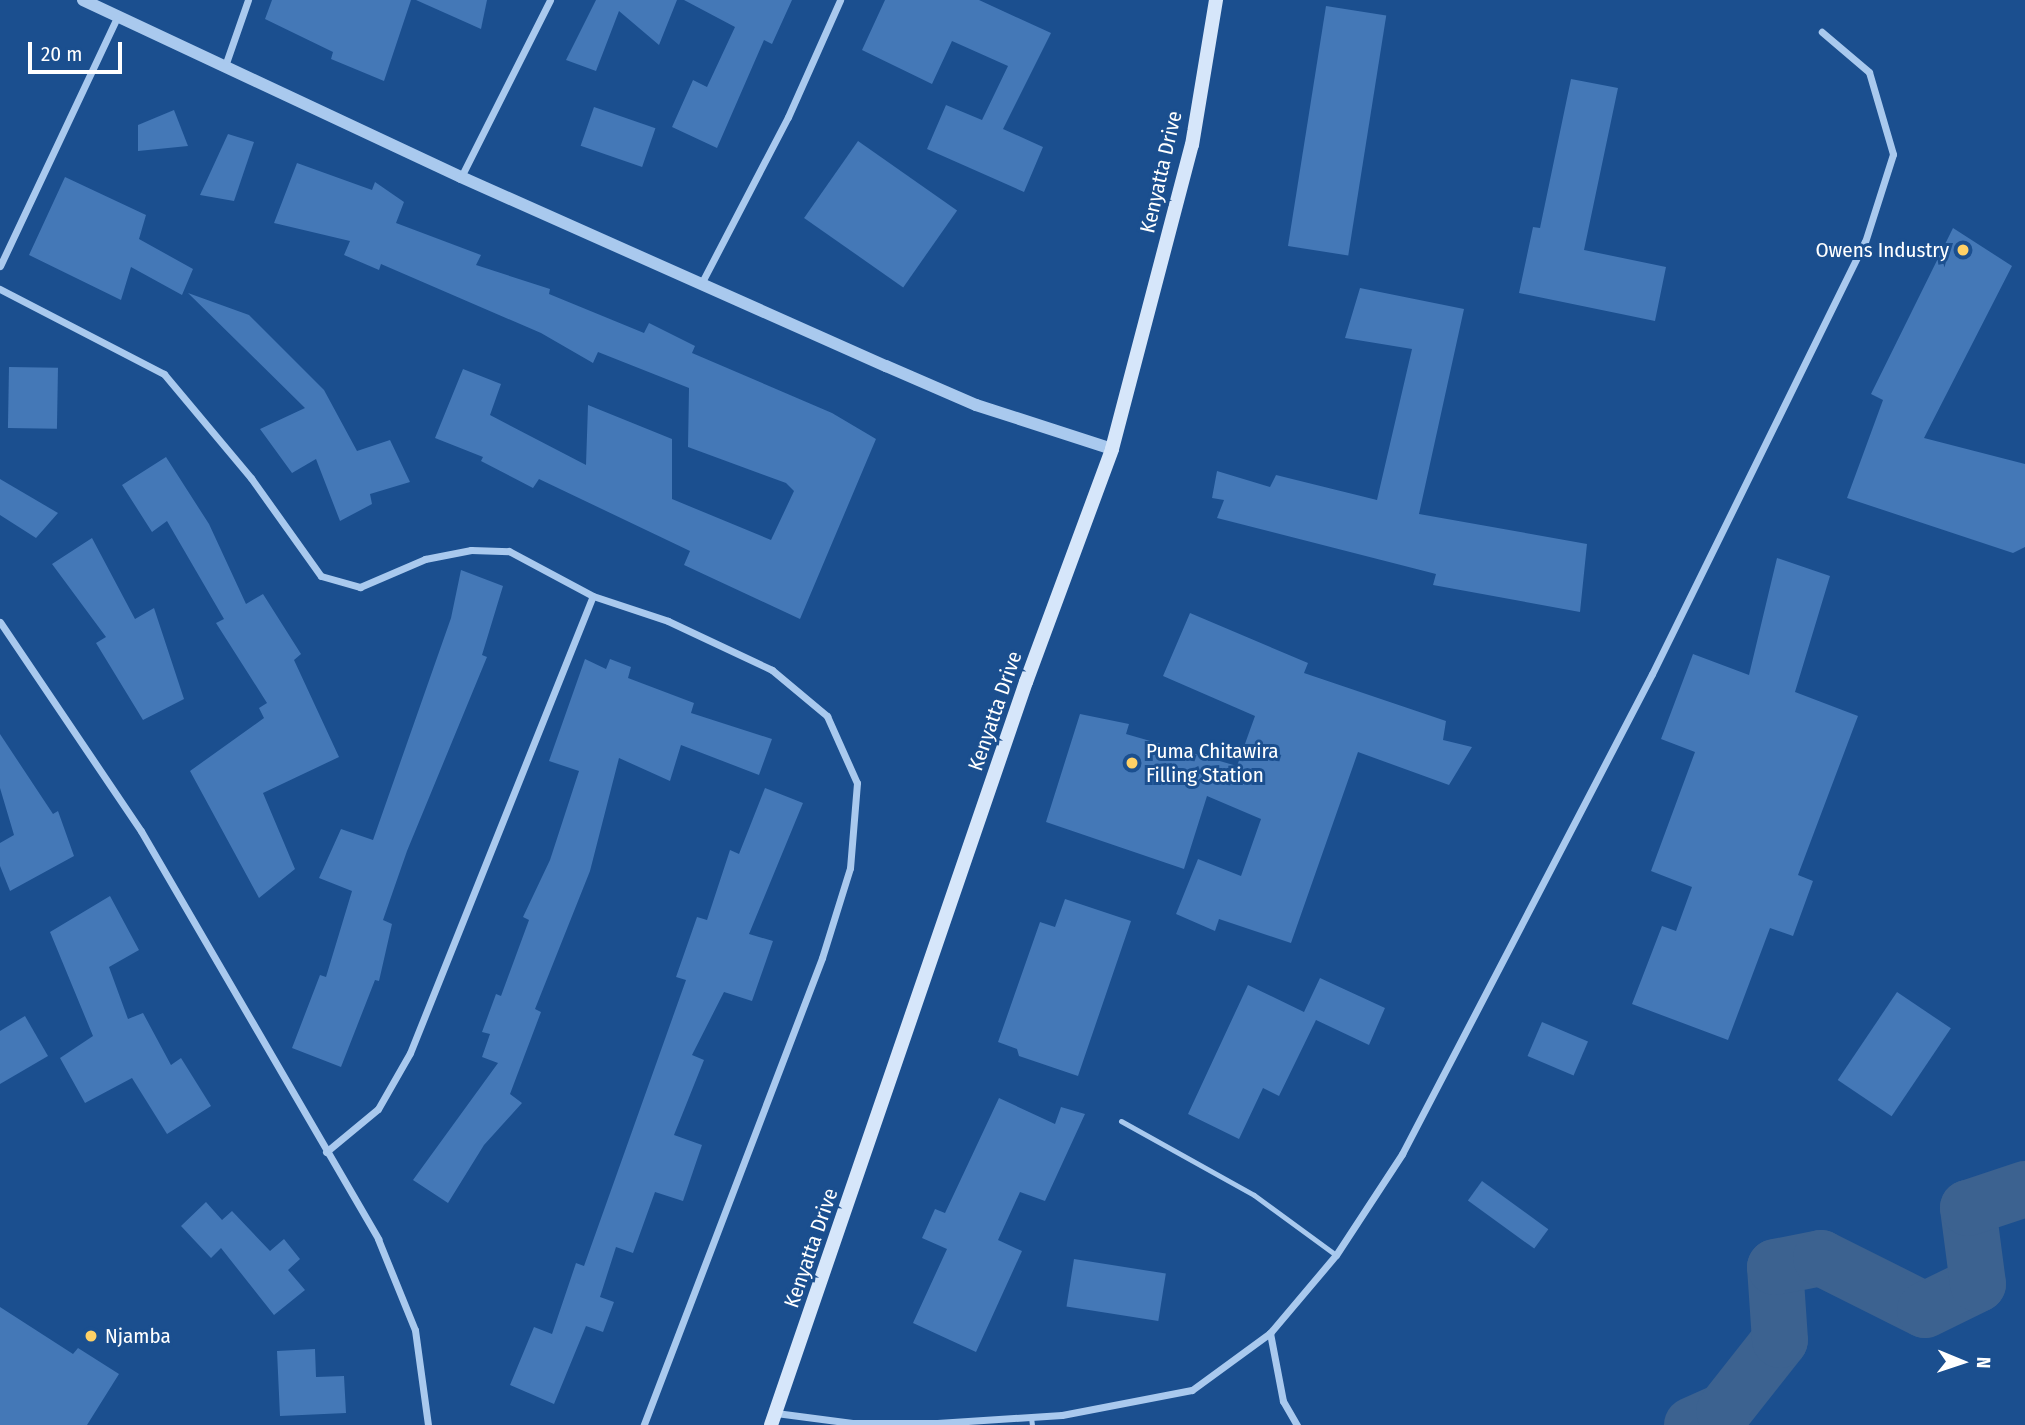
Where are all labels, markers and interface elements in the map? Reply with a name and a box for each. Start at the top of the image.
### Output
scale bar [32,28,126,72]
text: 20 m [41,41,82,67]
street label: Kenyatta Drive [1135,108,1187,236]
place label: Owens Industry [1815,237,1949,263]
marker: Owens Industry [1955,242,1971,258]
street label: Kenyatta Drive [963,648,1027,774]
place label: Puma Chitawira Filling Station [1146,738,1279,788]
marker: Puma Chitawira Filling Station [1124,755,1140,771]
street label: Kenyatta Drive [779,1185,843,1311]
place label: Njamba [105,1323,171,1349]
north arrow [1927,1327,1997,1397]
marker: Njamba [83,1328,99,1344]
text: N [1972,1357,1995,1369]

